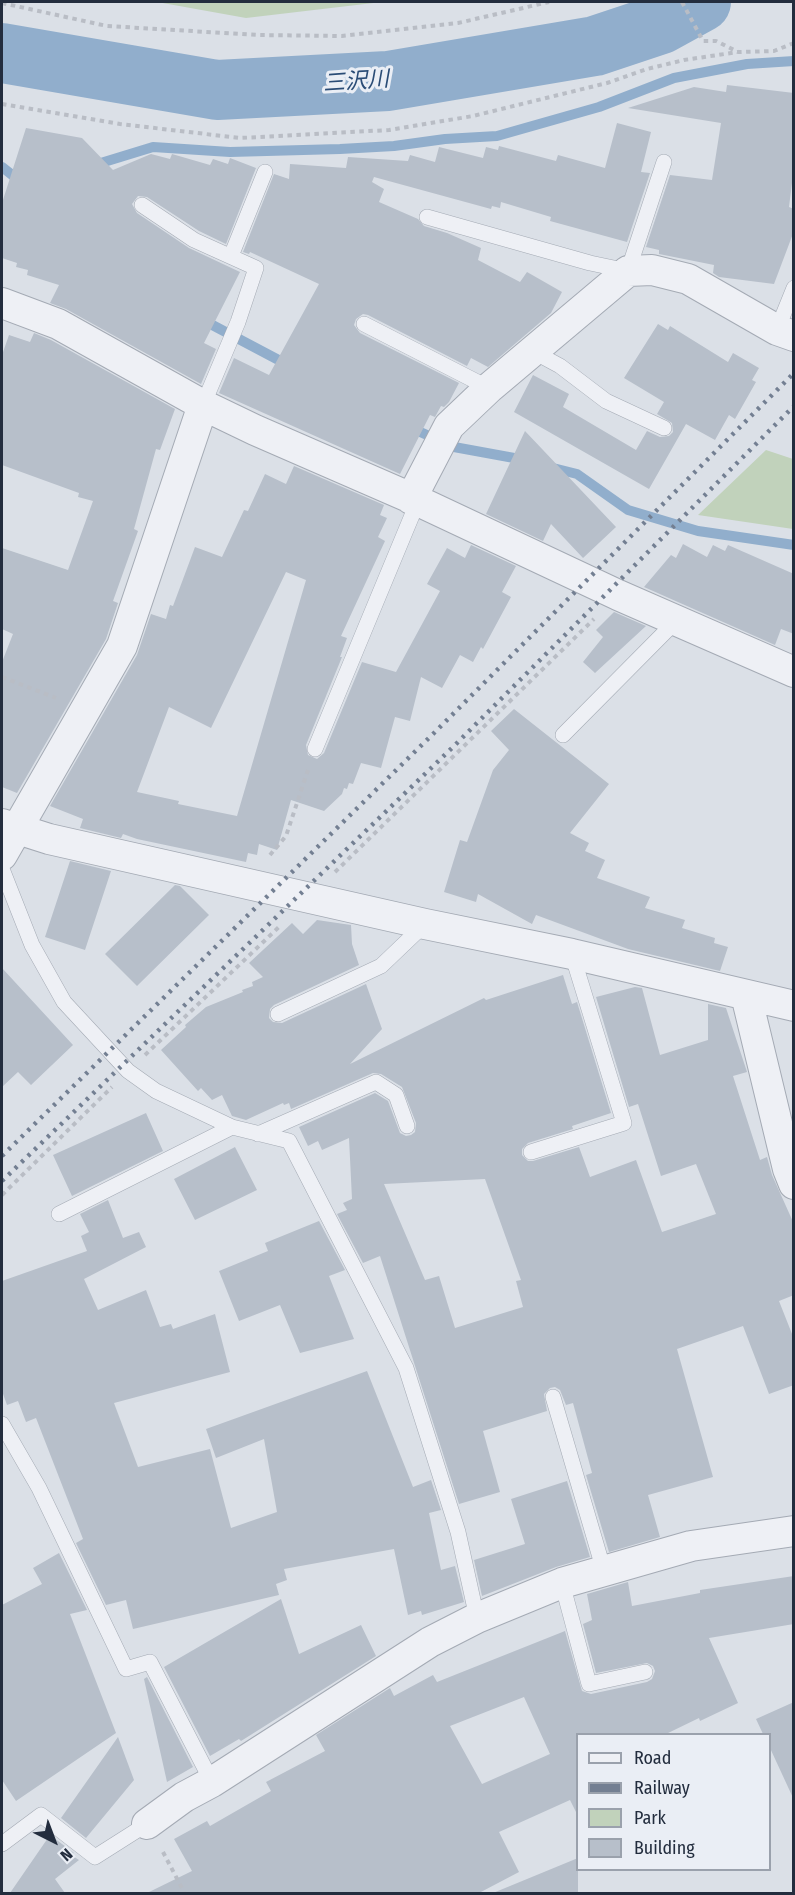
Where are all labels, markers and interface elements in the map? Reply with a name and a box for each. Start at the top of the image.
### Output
water label: 三沢川 [322,67,390,97]
legend [576,1733,771,1871]
text: Road [634,1747,671,1769]
text: Railway [634,1777,690,1799]
text: Park [634,1807,666,1829]
north arrow [24,1811,84,1871]
text: Building [634,1837,695,1859]
text: N [56,1844,76,1865]

